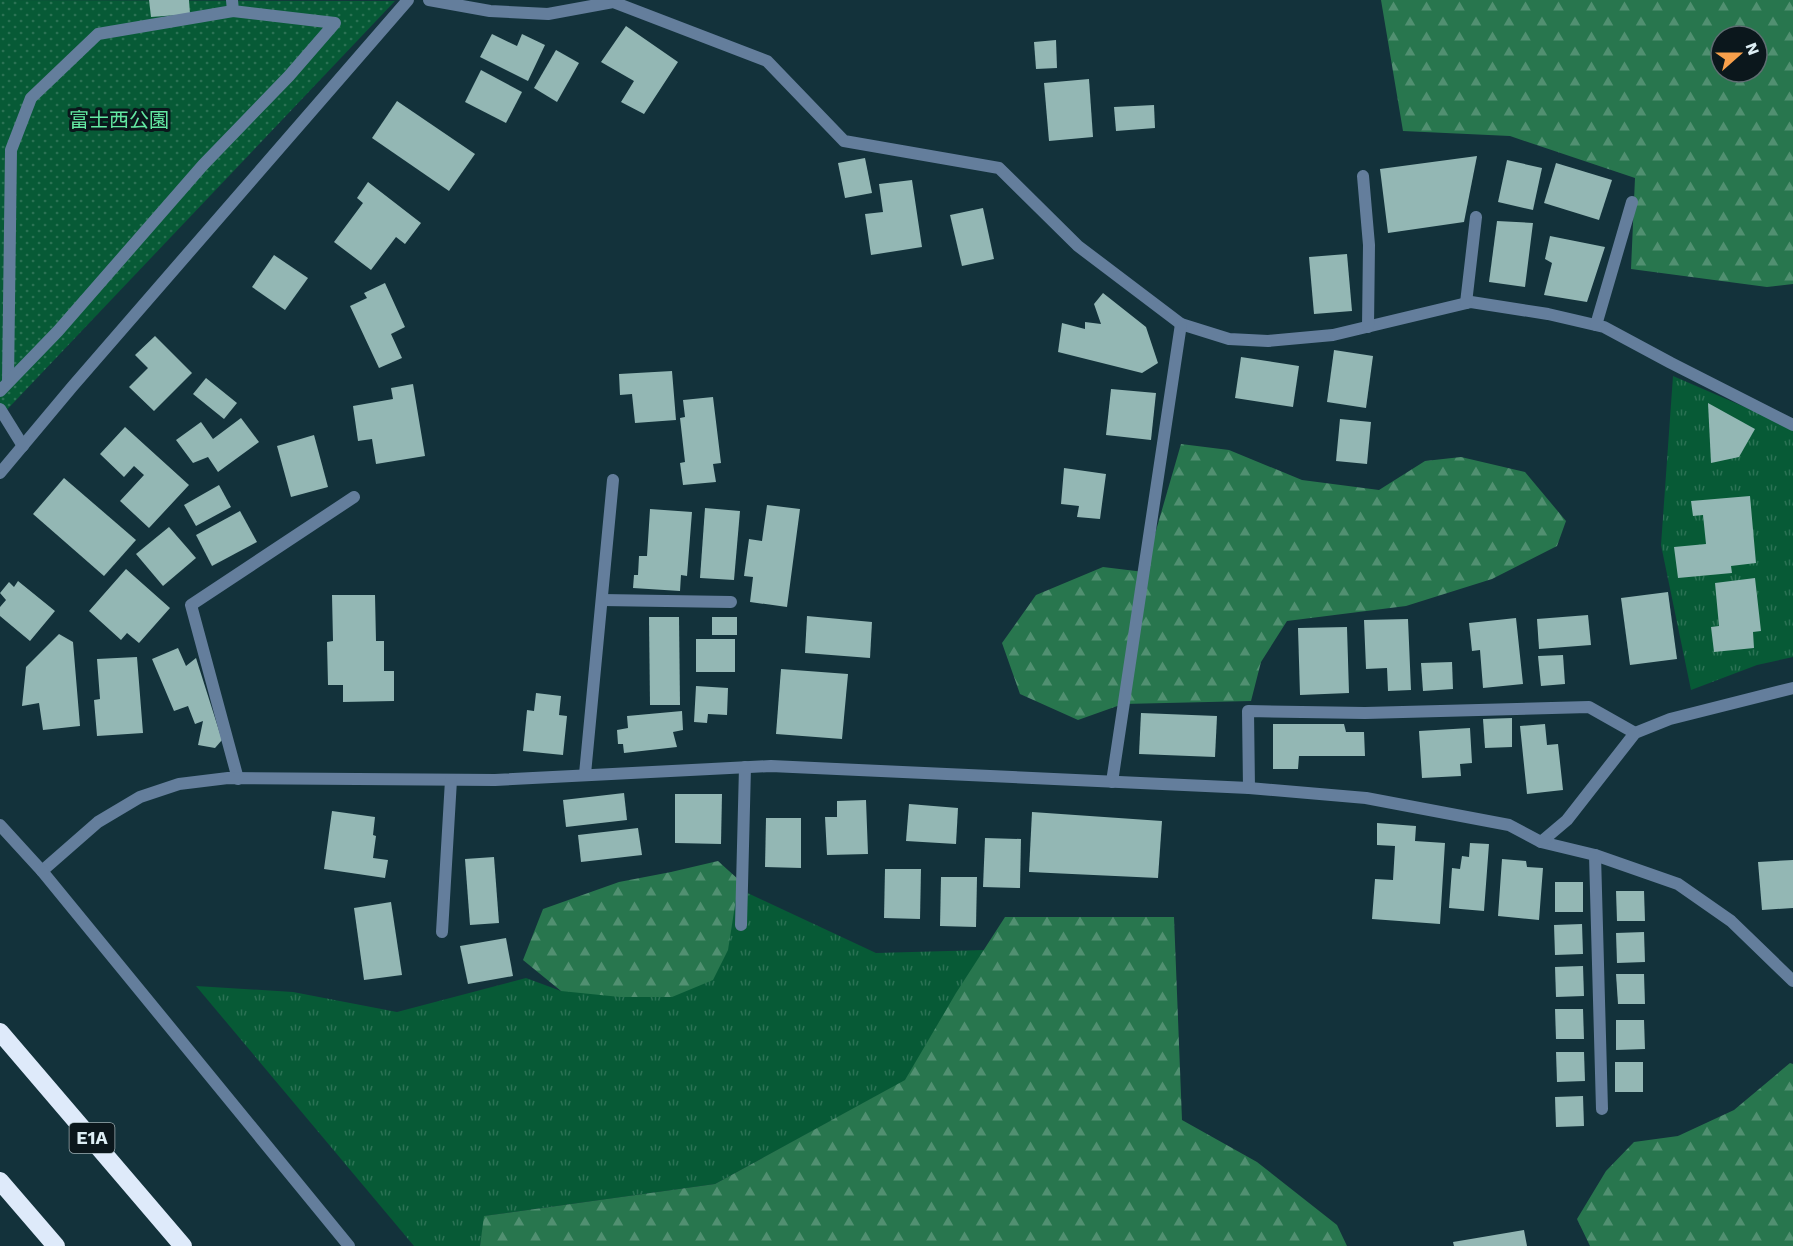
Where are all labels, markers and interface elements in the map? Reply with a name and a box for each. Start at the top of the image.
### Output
north arrow [1709,24,1769,84]
text: N [1742,40,1764,58]
park label: 富士西公園 [69,108,169,132]
road number: E1A [70,1123,115,1153]

